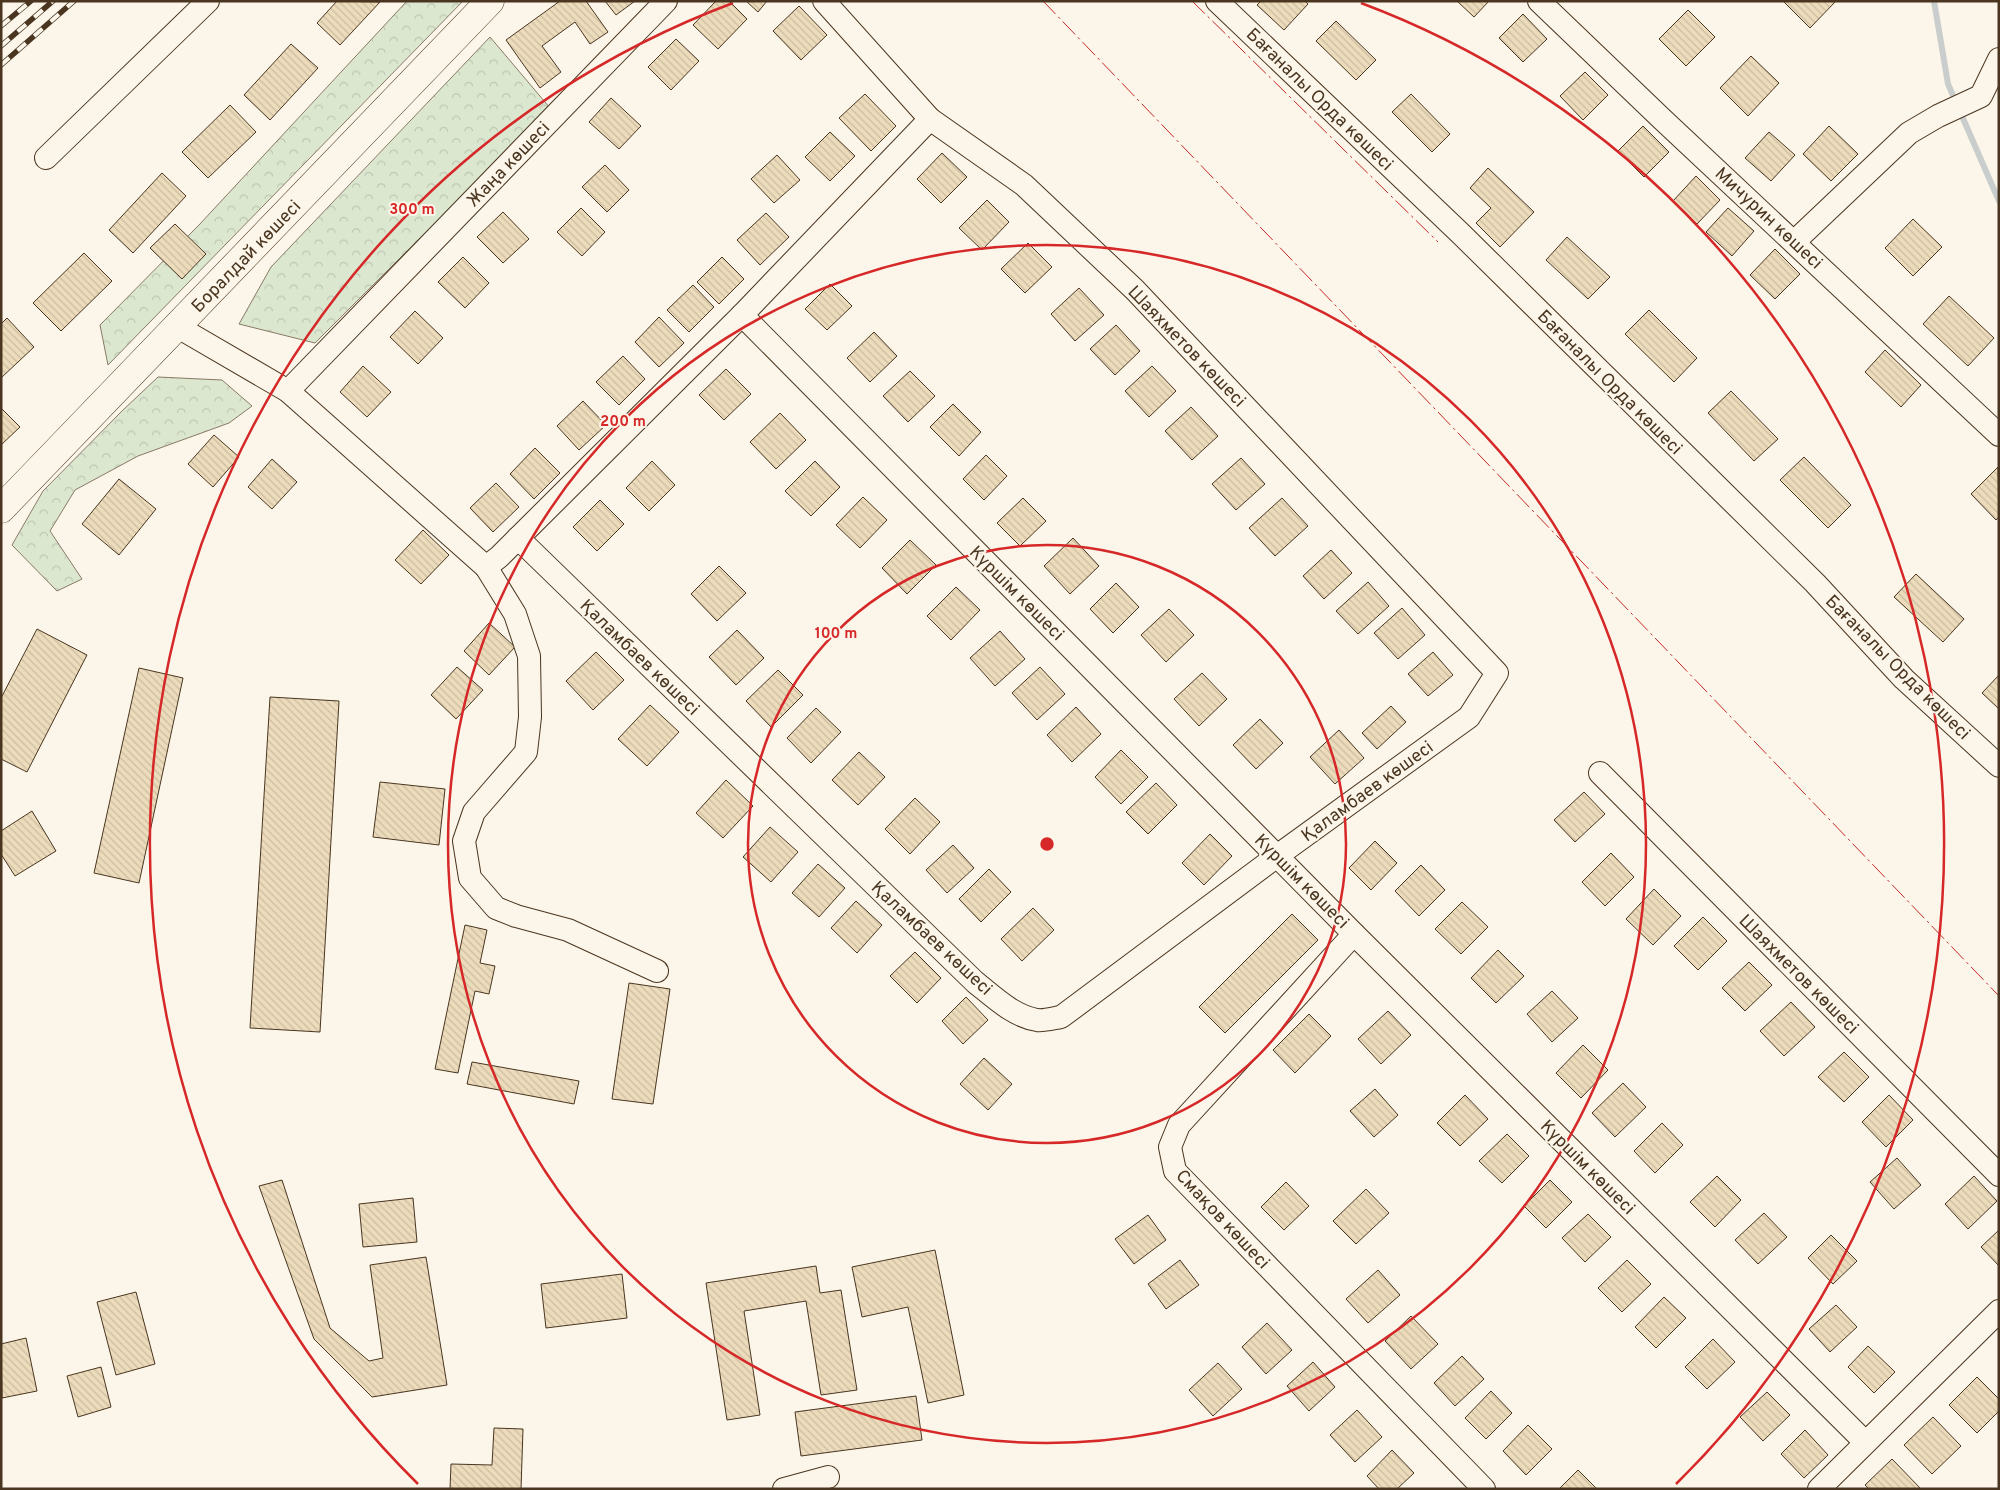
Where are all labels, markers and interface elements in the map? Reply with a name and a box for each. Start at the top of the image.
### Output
street label: Бағаналы Орда көшесі [1240,24,1398,176]
street label: Жаңа көшесі [462,117,556,213]
street label: Мичурин көшесі [1709,163,1827,275]
street label: Боралдай көшесі [187,196,307,318]
text: 300 m [389,201,435,220]
street label: Шаяхметов көшесі [1122,281,1250,413]
street label: Бағаналы Орда көшесі [1531,306,1686,461]
text: 200 m [600,413,646,432]
street label: Күршім көшесі [964,542,1068,646]
street label: Бағаналы Орда көшесі [1819,591,1974,746]
street label: Қаламбаев көшесі [574,595,704,721]
text: 100 m [815,625,857,644]
street label: Қаламбаев көшесі [1297,737,1438,848]
street label: Күршім көшесі [1249,830,1353,934]
centre of rings [1038,835,1056,853]
street label: Қаламбаев көшесі [865,877,997,1001]
street label: Шаяхметов көшесі [1733,910,1863,1040]
street label: Күршім көшесі [1535,1116,1639,1220]
street label: Смақов көшесі [1170,1165,1274,1275]

